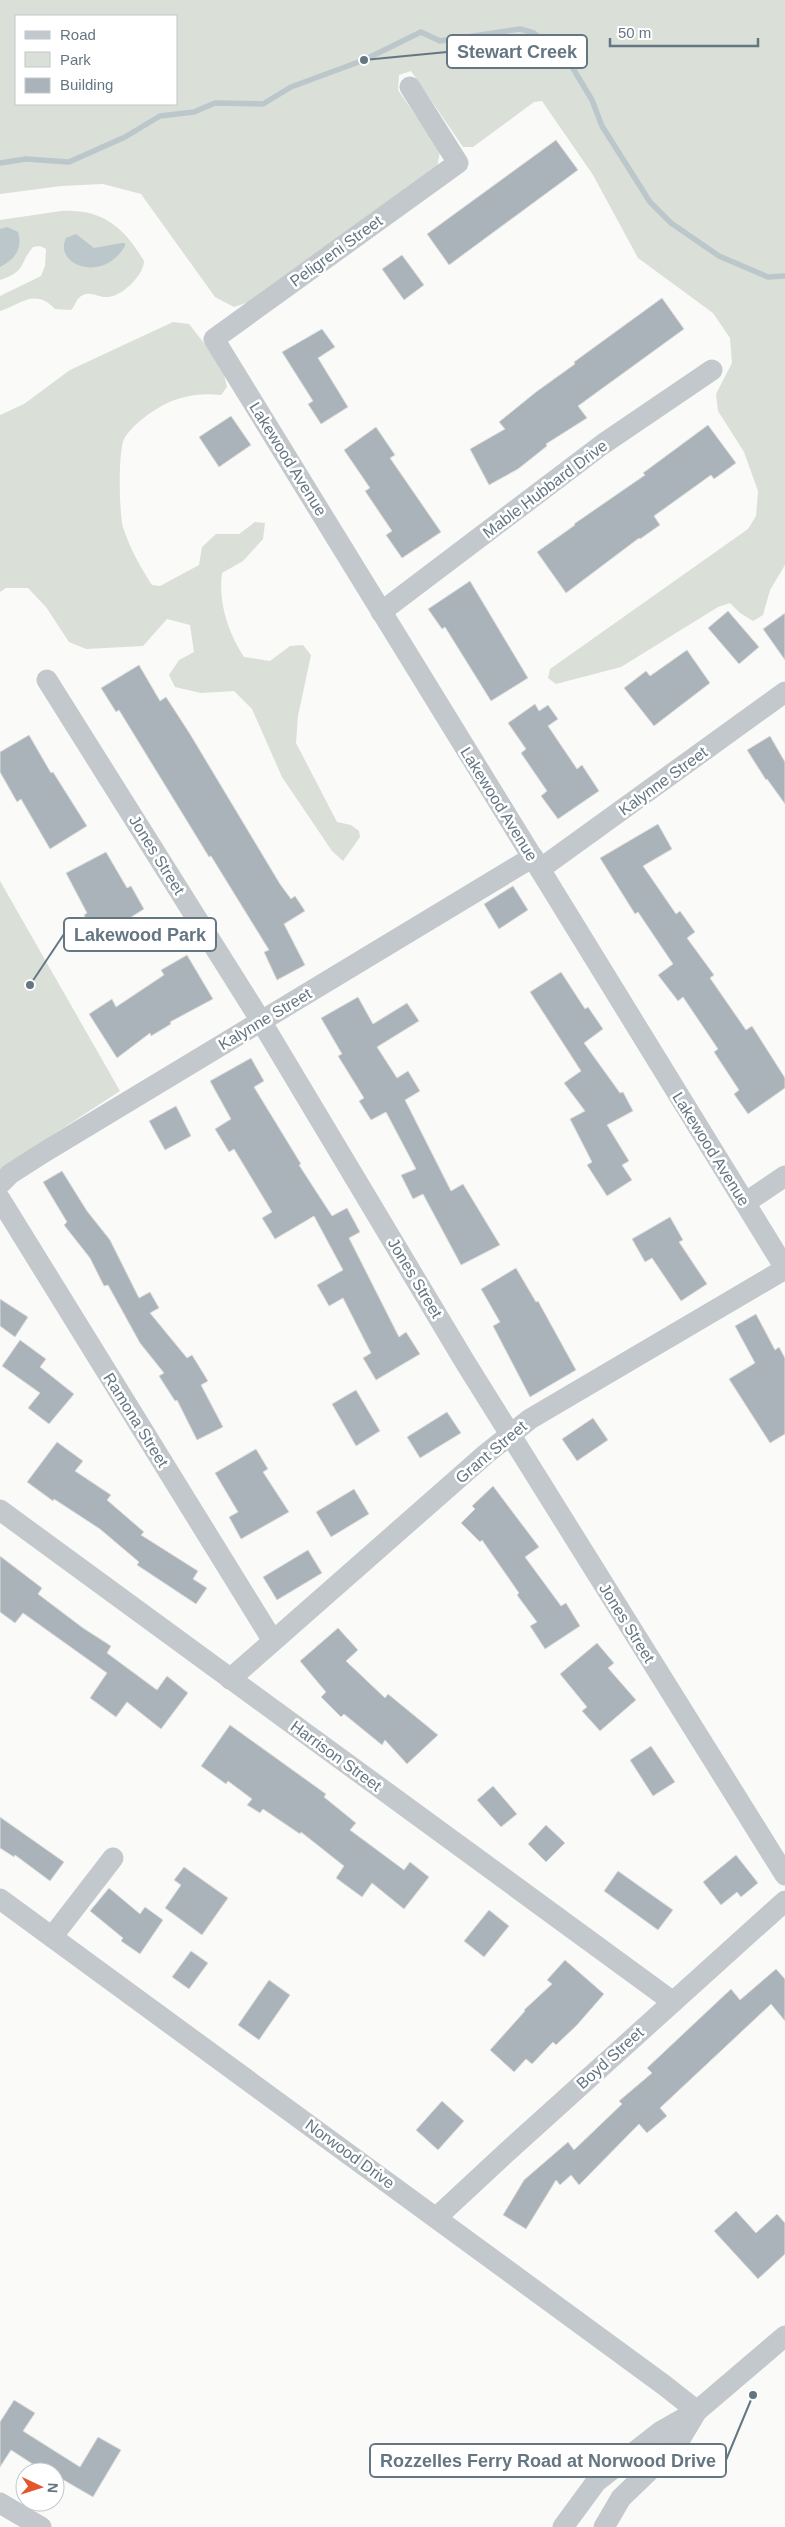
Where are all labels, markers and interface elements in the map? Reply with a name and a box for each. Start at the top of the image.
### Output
legend [15,15,178,105]
scale bar [610,15,758,47]
text: 50 m [618,24,651,41]
text: Road [60,26,96,43]
callout: Stewart Creek [447,35,587,68]
text: Stewart Creek [457,42,578,62]
text: Park [60,51,91,68]
text: Building [60,76,113,93]
street label: Peligreni Street [287,212,386,290]
street label: Lakewood Avenue [246,399,330,519]
street label: Mable Hubbard Drive [480,437,611,541]
street label: Kalynne Street [616,743,711,819]
street label: Lakewood Avenue [457,744,541,864]
street label: Jones Street [126,812,188,898]
callout: Lakewood Park [64,918,216,951]
text: Lakewood Park [74,925,207,945]
street label: Kalynne Street [216,984,315,1053]
street label: Lakewood Avenue [669,1089,753,1209]
street label: Jones Street [385,1235,446,1321]
street label: Ramona Street [100,1370,172,1471]
street label: Grant Street [452,1417,530,1487]
street label: Jones Street [596,1580,658,1666]
street label: Harrison Street [287,1718,385,1795]
street label: Boyd Street [573,2023,647,2092]
street label: Norwood Drive [302,2116,398,2192]
callout: Rozzelles Ferry Road at Norwood Drive [370,2444,726,2477]
text: Rozzelles Ferry Road at Norwood Drive [380,2451,716,2471]
north arrow [15,2462,65,2512]
text: N [45,2482,61,2494]

